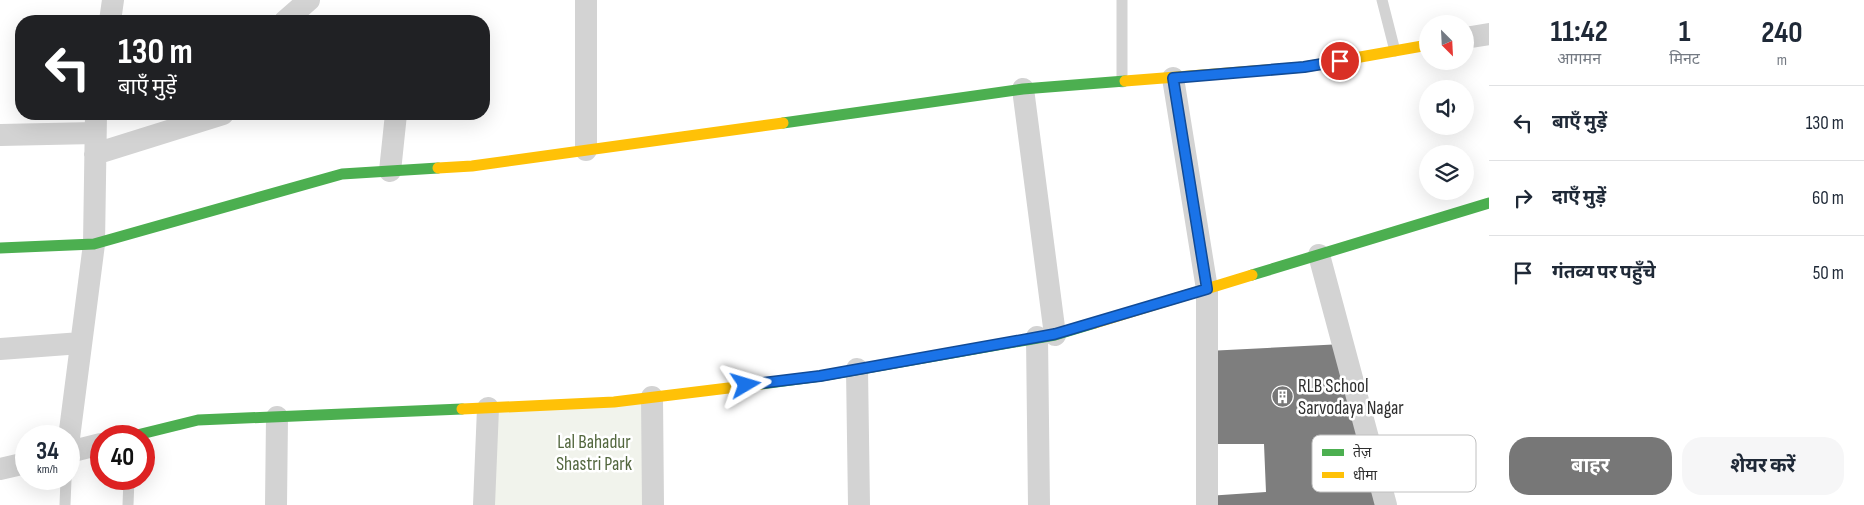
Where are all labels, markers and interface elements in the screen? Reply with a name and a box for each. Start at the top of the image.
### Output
text: 11:42 [1550,14,1608,50]
text: 1 [1679,14,1690,50]
north arrow [1419,15,1474,70]
map controls [1419,15,1474,200]
text: 240 [1761,15,1803,51]
text: 130 m [118,31,193,74]
icon: left [35,35,100,100]
pin [1319,40,1361,82]
icon: arrive [1326,47,1354,75]
text: आगमन [1557,50,1601,69]
text: मिनट [1669,50,1700,69]
text: m [1777,51,1787,70]
text: बाएँ मुड़ें [118,74,177,101]
button: sound [1419,80,1474,135]
icon: left [1509,109,1537,137]
text: बाएँ मुड़ें [1552,111,1607,134]
text: 130 m [1806,112,1844,135]
button: layers [1419,145,1474,200]
icon: right [1509,184,1537,212]
text: दाएँ मुड़ें [1552,186,1606,209]
text: 60 m [1812,187,1844,210]
icon: arrive [1509,259,1537,287]
text: गंतव्य पर पहुँचे [1552,261,1656,284]
text: 50 m [1813,262,1844,285]
position arrow [719,358,771,410]
place label: RLB School Sarvodaya Nagar [1298,375,1404,420]
building icon: RLB School Sarvodaya Nagar [1270,385,1294,409]
speed limit sign: 40 [90,425,155,490]
park label: Lal Bahadur Shastri Park [556,431,633,476]
legend [1312,435,1476,492]
text: 34 [36,436,59,467]
button: बाहर [1509,437,1672,495]
button: शेयर करें [1682,437,1844,495]
text: तेज़ [1353,443,1372,461]
text: km/h [37,462,58,477]
text: धीमा [1353,467,1378,484]

